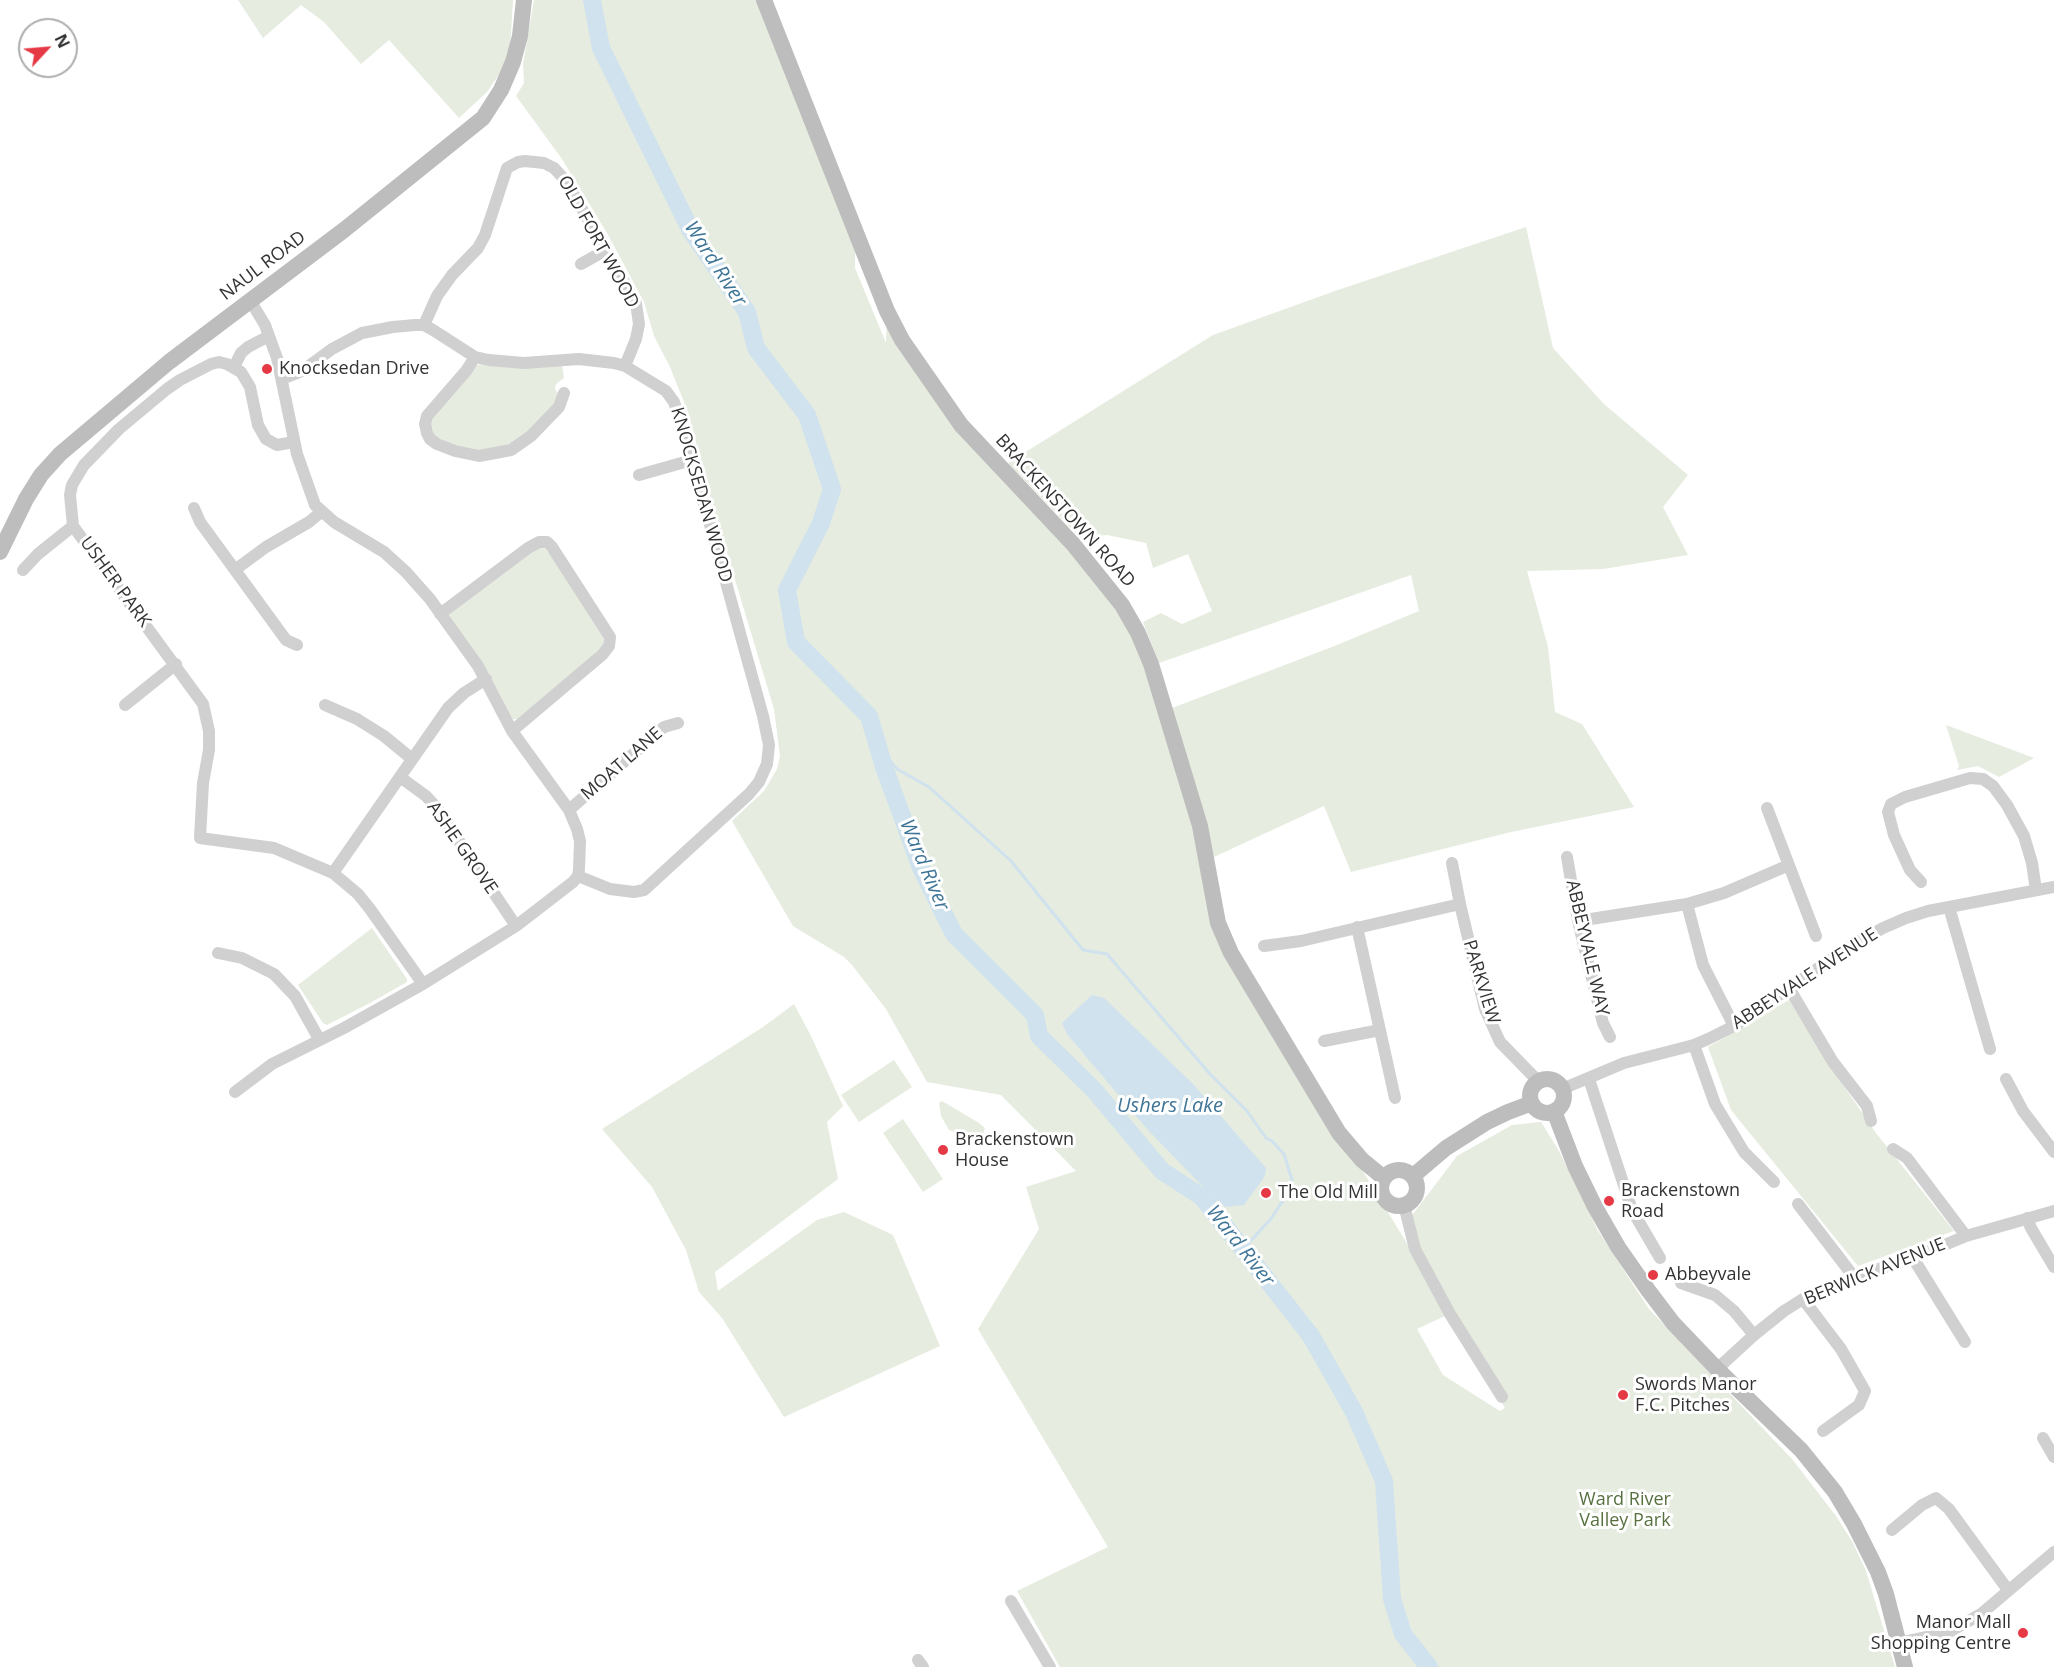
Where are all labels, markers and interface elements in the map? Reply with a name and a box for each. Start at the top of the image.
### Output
north arrow [18,18,78,78]
text: N [50,30,75,52]
street label: OLD FORT WOOD [553,172,643,312]
water label: Ward River [679,217,751,311]
street label: NAUL ROAD [216,227,310,305]
place label: Knocksedan Drive [279,358,429,380]
marker: Knocksedan Drive [260,362,274,376]
street label: KNOCKSEDAN WOOD [666,405,736,585]
street label: BRACKENSTOWN ROAD [991,430,1139,592]
street label: USHER PARK [75,533,155,631]
street label: MOAT LANE [577,723,667,805]
street label: ASHE GROVE [422,798,502,898]
water label: Ward River [894,816,954,914]
street label: ABBEYVALE WAY [1561,878,1613,1018]
street label: ABBEYVALE AVENUE [1728,924,1882,1034]
street label: PARKVIEW [1458,937,1504,1027]
water label: Ushers Lake [1117,1094,1223,1118]
place label: Brackenstown House [955,1129,1074,1172]
marker: Brackenstown House [936,1143,950,1157]
place label: Brackenstown Road [1621,1180,1740,1222]
place label: The Old Mill [1278,1182,1378,1204]
marker: The Old Mill [1259,1186,1273,1200]
marker: Brackenstown Road [1602,1194,1616,1208]
water label: Ward River [1201,1201,1279,1291]
street label: BERWICK AVENUE [1801,1234,1949,1310]
place label: Abbeyvale [1665,1264,1751,1286]
marker: Abbeyvale [1646,1268,1660,1282]
place label: Swords Manor F.C. Pitches [1635,1374,1757,1416]
marker: Swords Manor F.C. Pitches [1616,1388,1630,1402]
park label: Ward River Valley Park [1579,1489,1671,1532]
place label: Manor Mall Shopping Centre [1871,1612,2011,1654]
marker: Manor Mall Shopping Centre [2016,1626,2030,1640]

